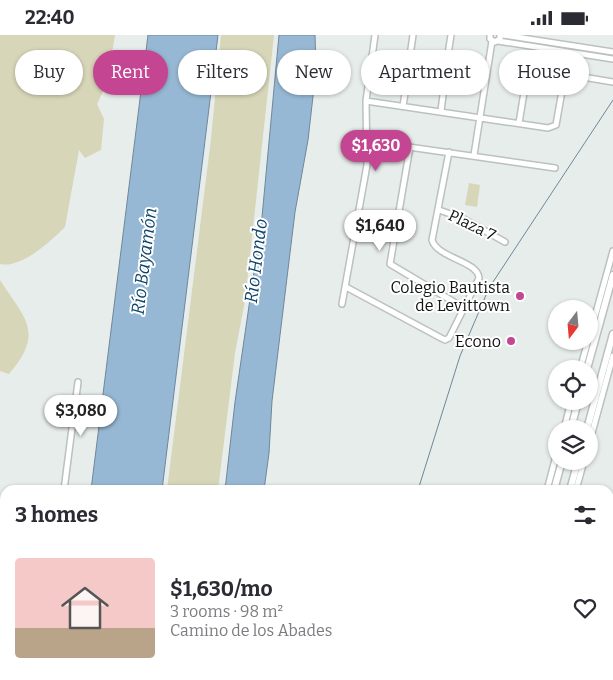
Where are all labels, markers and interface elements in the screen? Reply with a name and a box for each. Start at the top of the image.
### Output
text: 22:40 [25,6,74,29]
chip: Buy [15,50,83,95]
chip: Rent [93,50,168,95]
chip: Filters [178,50,267,95]
chip: New [277,50,351,95]
chip: Apartment [361,50,489,95]
chip: House [499,50,589,95]
pin: $1,630 [335,129,417,172]
text: $1,630 [352,136,400,155]
street label: Plaza 7 [445,205,499,245]
water label: Río Bayamón [127,206,161,316]
pin: $1,640 [339,209,421,252]
text: $1,640 [355,216,405,235]
water label: Río Hondo [240,218,272,304]
place label: Colegio Bautista de Levittown [390,278,510,315]
marker: Colegio Bautista de Levittown [514,290,526,302]
north arrow [548,300,598,350]
map controls [548,300,598,470]
place label: Econo [455,332,501,351]
marker: Econo [505,335,517,347]
button: locate [548,360,598,410]
pin: $3,080 [40,395,122,437]
text: $3,080 [55,401,107,420]
button: layers [548,420,598,470]
icon: filters [571,501,599,529]
text: 3 homes [15,502,98,528]
text: $1,630/mo [170,576,273,602]
icon: home [55,578,115,638]
icon: heart [571,594,599,622]
text: 3 rooms · 98 m² [170,602,283,621]
text: Camino de los Abades [170,621,332,640]

